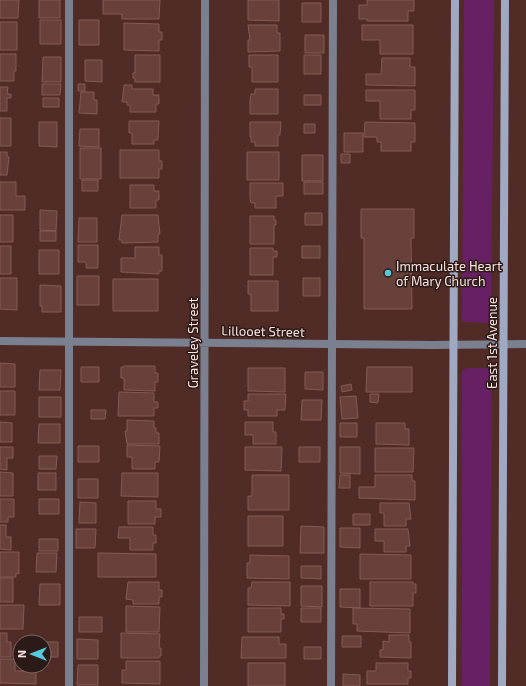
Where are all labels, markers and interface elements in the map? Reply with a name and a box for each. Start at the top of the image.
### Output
place label: Immaculate Heart of Mary Church [396,258,502,289]
marker: Immaculate Heart of Mary Church [383,268,393,278]
street label: East 1st Avenue [484,297,500,389]
street label: Graveley Street [185,298,201,388]
street label: Lillooet Street [221,322,305,340]
north arrow [12,634,52,674]
text: N [15,650,28,658]

